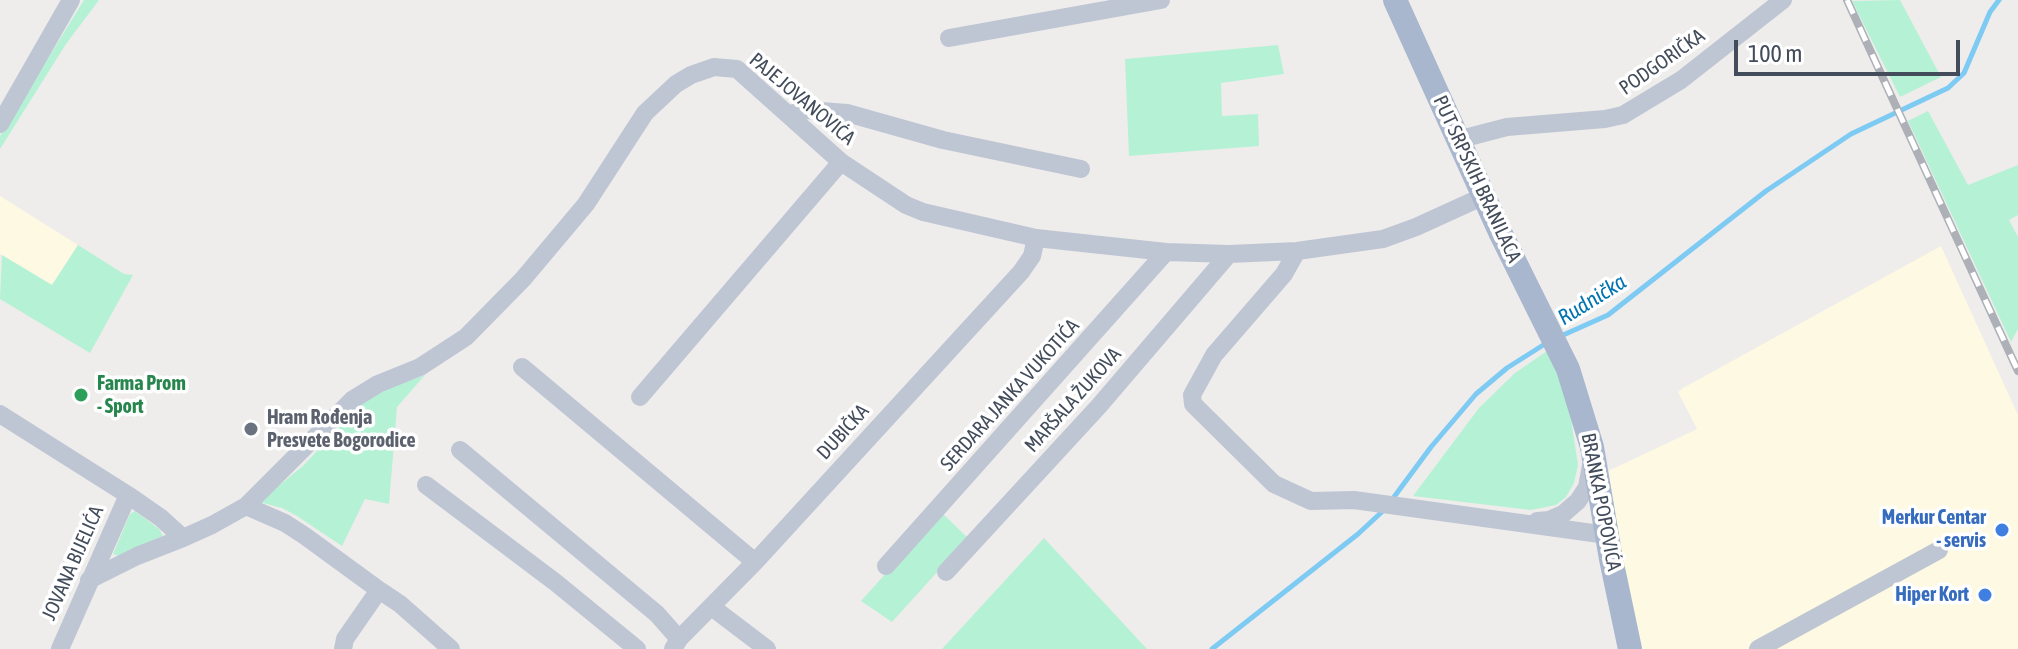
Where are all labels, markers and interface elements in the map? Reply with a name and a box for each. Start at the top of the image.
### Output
street label: PODGORIČKA [1615,24,1709,100]
scale bar [1738,24,1964,74]
text: 100 m [1748,40,1802,67]
street label: PAJE JOVANOVIĆA [744,48,860,150]
street label: PUT SRPSKIH BRANILACA [1428,92,1526,266]
water label: Rudnička [1553,269,1631,331]
street label: SERDARA JANKA VUKOTIĆA [936,314,1084,476]
street label: MARŠALA ŽUKOVA [1020,343,1126,457]
place label: Farma Prom - Sport [97,372,186,419]
marker: Farma Prom - Sport [72,386,90,404]
street label: DUBIČKA [812,399,874,465]
place label: Hram Rođenja Presvete Bogorodice [267,406,416,453]
marker: Hram Rođenja Presvete Bogorodice [242,420,260,438]
street label: BRANKA POPOVIĆA [1576,431,1626,573]
street label: JOVANA BIJELIĆA [37,502,109,624]
place label: Merkur Centar - servis [1882,506,1986,553]
marker: Merkur Centar - servis [1993,521,2011,539]
place label: Hiper Kort [1895,583,1969,607]
marker: Hiper Kort [1976,586,1994,604]

